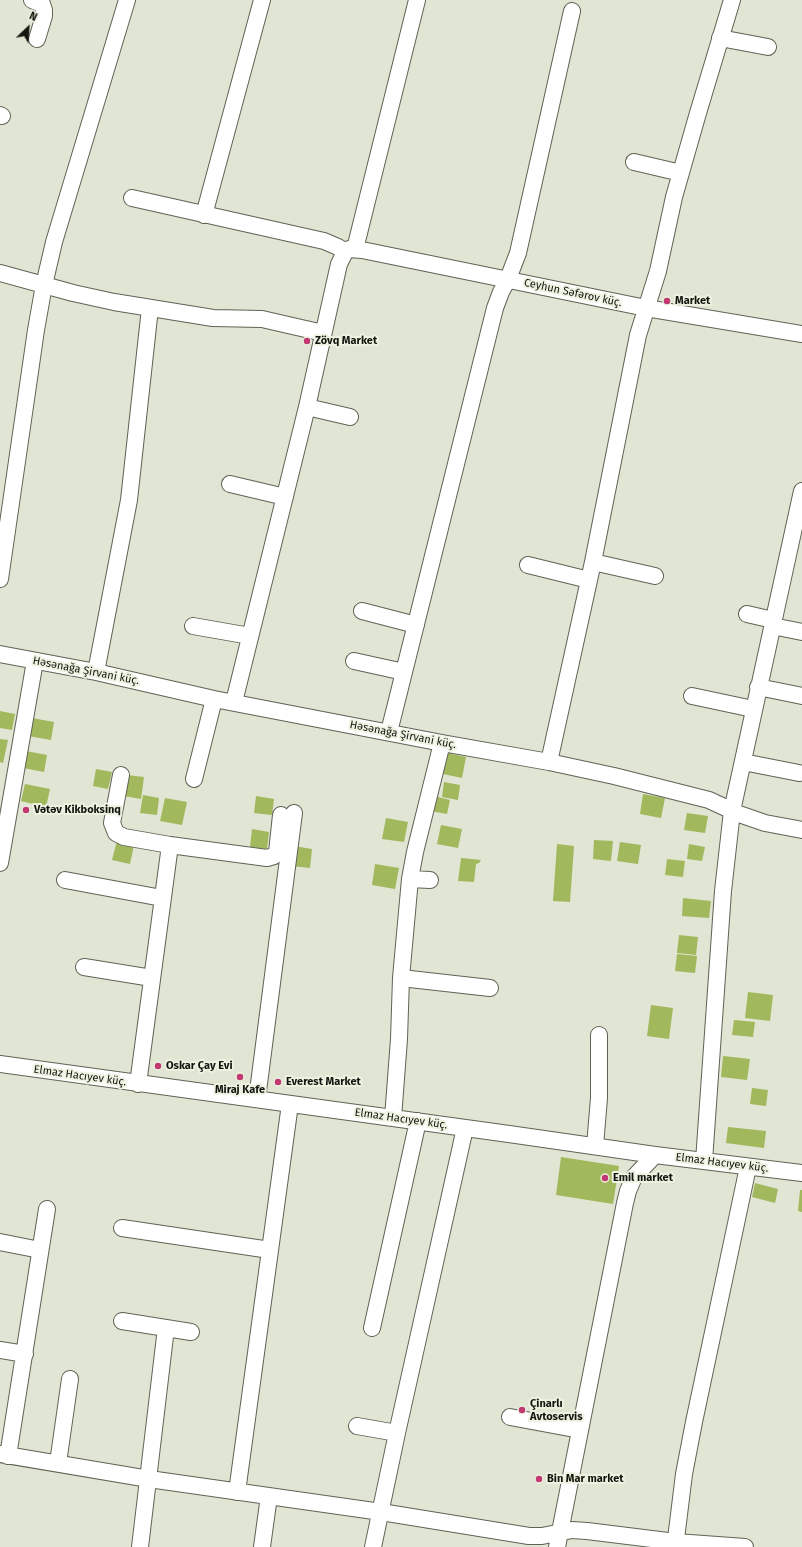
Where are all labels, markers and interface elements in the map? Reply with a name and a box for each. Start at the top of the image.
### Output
north arrow [8,8,48,48]
text: N [27,9,39,24]
street label: Ceyhun Səfərov küç. [523,276,623,310]
place label: Market [675,294,710,308]
marker: Market [662,296,672,306]
place label: Zövq Market [315,334,377,348]
marker: Zövq Market [302,336,312,346]
street label: Həsənağa Şirvani küç. [31,654,141,688]
street label: Həsənağa Şirvani küç. [348,718,458,752]
place label: Vətəv Kikboksinq [34,803,121,817]
marker: Vətəv Kikboksinq [21,805,31,815]
place label: Oskar Çay Evi [166,1059,233,1073]
marker: Oskar Çay Evi [153,1061,163,1071]
street label: Elmaz Hacıyev küç. [33,1063,127,1089]
marker: Miraj Kafe [235,1072,245,1082]
place label: Everest Market [286,1075,361,1089]
marker: Everest Market [273,1077,283,1087]
place label: Miraj Kafe [215,1083,265,1097]
street label: Elmaz Hacıyev küç. [354,1106,448,1132]
street label: Elmaz Hacıyev küç. [675,1151,769,1175]
place label: Emil market [613,1171,673,1185]
marker: Emil market [600,1173,610,1183]
place label: Çinarlı Avtoservis [530,1397,582,1423]
marker: Çinarlı Avtoservis [517,1405,527,1415]
place label: Bin Mar market [547,1472,624,1486]
marker: Bin Mar market [534,1474,544,1484]

